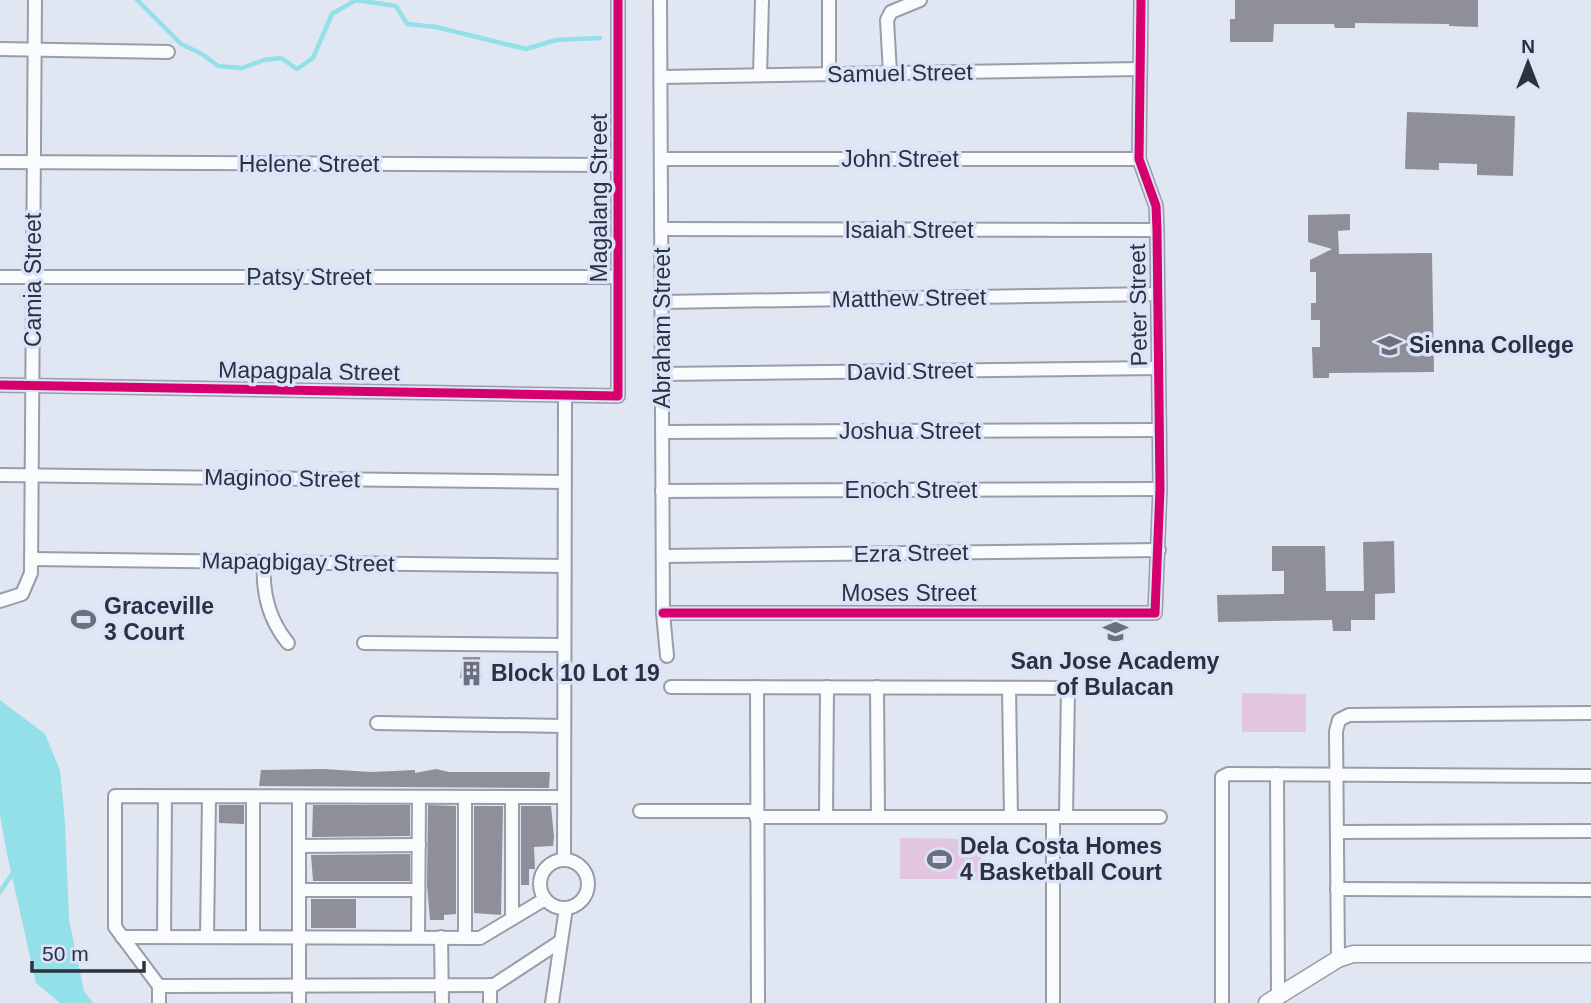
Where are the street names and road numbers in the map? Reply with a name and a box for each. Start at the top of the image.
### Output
street label: Samuel Street [827,59,974,87]
street label: Magalang Street [586,113,612,282]
street label: John Street [841,146,959,172]
street label: Helene Street [239,151,380,177]
street label: Camia Street [20,212,46,347]
street label: Isaiah Street [844,217,974,243]
street label: Peter Street [1124,243,1152,367]
street label: Abraham Street [649,247,675,409]
street label: Patsy Street [246,264,372,290]
street label: Matthew Street [831,284,987,312]
street label: Mapagpala Street [218,356,401,386]
street label: David Street [847,357,974,385]
street label: Joshua Street [839,418,982,444]
street label: Maginoo Street [204,464,361,492]
street label: Enoch Street [845,477,978,503]
street label: Ezra Street [853,539,969,567]
street label: Mapagbigay Street [201,547,395,577]
street label: Moses Street [841,580,977,606]

